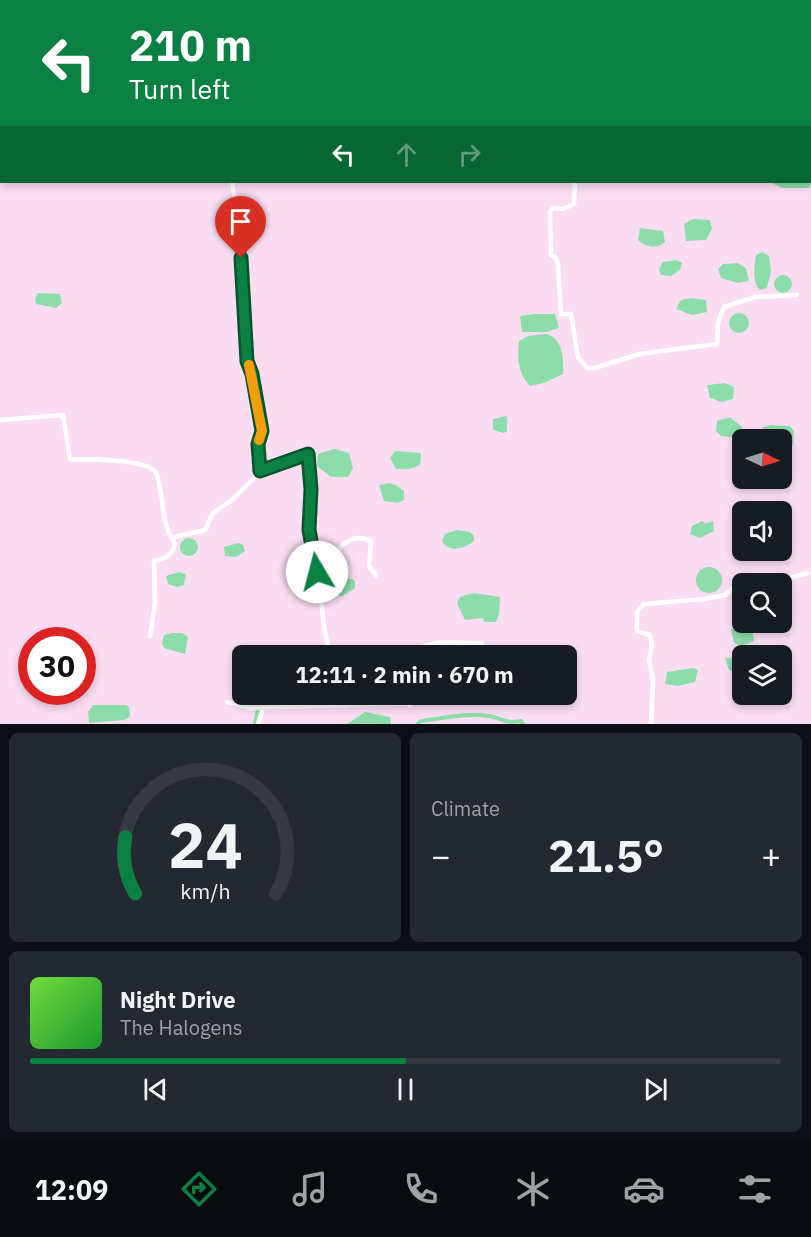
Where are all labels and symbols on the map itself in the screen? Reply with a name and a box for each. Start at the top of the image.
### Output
pin [215,196,266,258]
north arrow [732,429,792,489]
position arrow [285,540,349,604]
speed limit sign: 30 [18,627,96,705]

